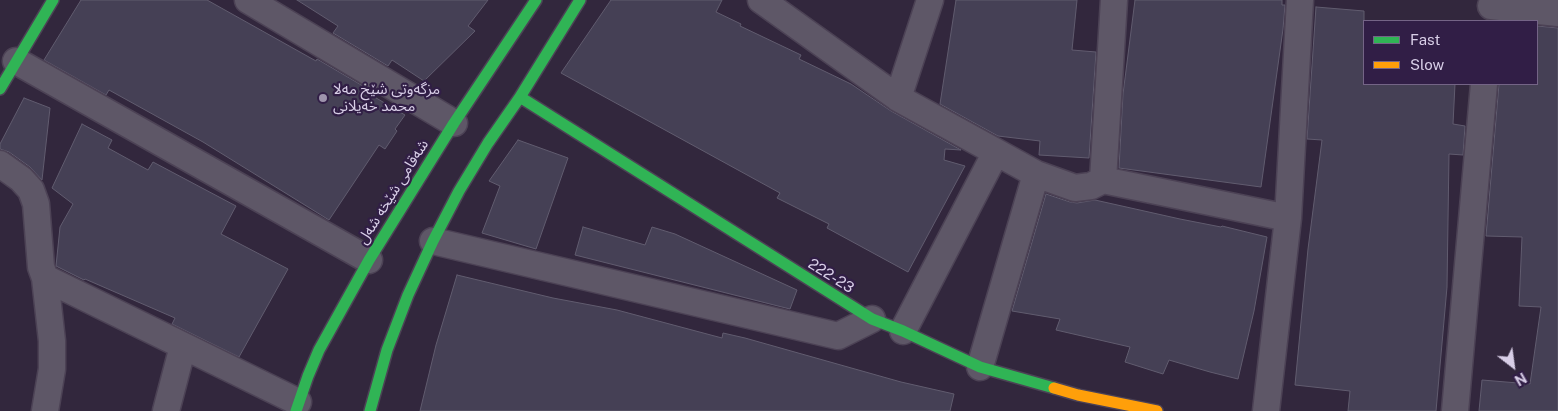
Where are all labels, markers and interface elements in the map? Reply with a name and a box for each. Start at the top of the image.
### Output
legend [1363,20,1538,85]
text: Fast [1410,31,1440,48]
text: Slow [1410,56,1444,73]
place label: مزگەوتی شێخ مەلا محمد خەیلانی [333,80,440,115]
marker: مزگەوتی شێخ مەلا محمد خەیلانی [317,92,329,104]
street label: شەقامی شێخه‌ شه‌ل [354,136,432,248]
street label: 222-23 [805,255,857,297]
north arrow [1488,341,1538,391]
text: N [1512,369,1529,389]

